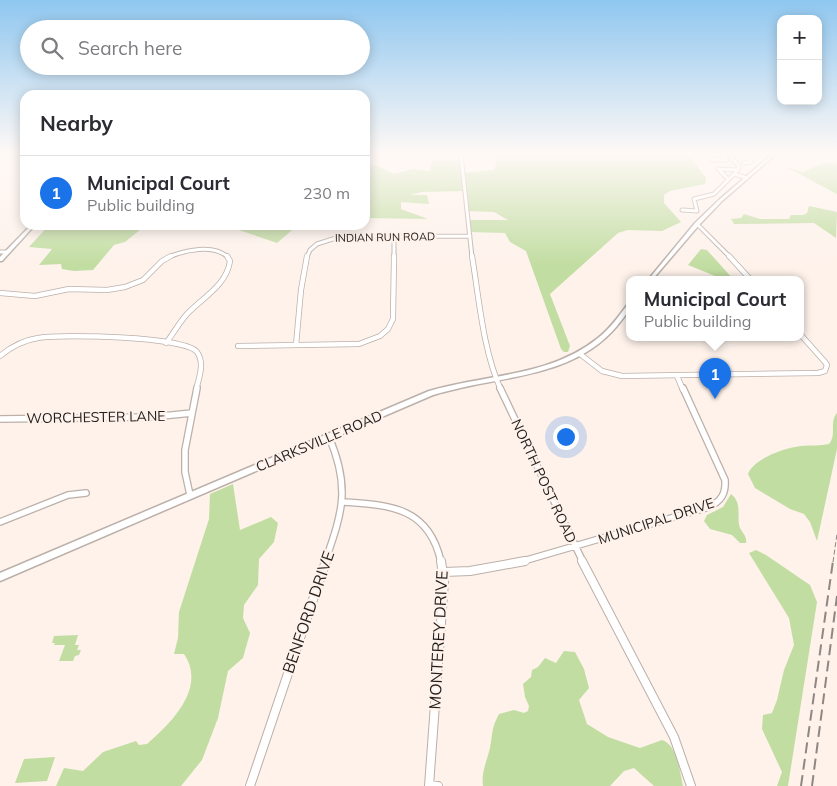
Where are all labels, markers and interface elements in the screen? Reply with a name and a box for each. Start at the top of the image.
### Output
map controls [777,15,822,105]
button: + [777,15,822,60]
search box [20,20,370,75]
icon: search [38,34,66,62]
text: Search here [78,36,182,60]
button: − [777,60,822,105]
text: Nearby [40,110,113,136]
text: Municipal Court [87,171,230,195]
text: 1 [51,183,61,203]
text: 230 m [303,183,350,203]
text: Public building [87,195,195,215]
street label: INDIAN RUN ROAD [335,229,435,245]
popup [626,276,804,341]
text: Municipal Court [644,287,786,311]
text: Public building [644,311,751,331]
pin: 1 [699,358,731,399]
street label: CLARKSVILLE ROAD [253,406,385,476]
street label: WORCHESTER LANE [26,407,166,427]
street label: NORTH POST ROAD [507,416,581,546]
your location [553,424,579,450]
street label: MUNICIPAL DRIVE [596,494,716,548]
street label: BENFORD DRIVE [278,548,338,676]
street label: MONTEREY DRIVE [424,570,452,710]

